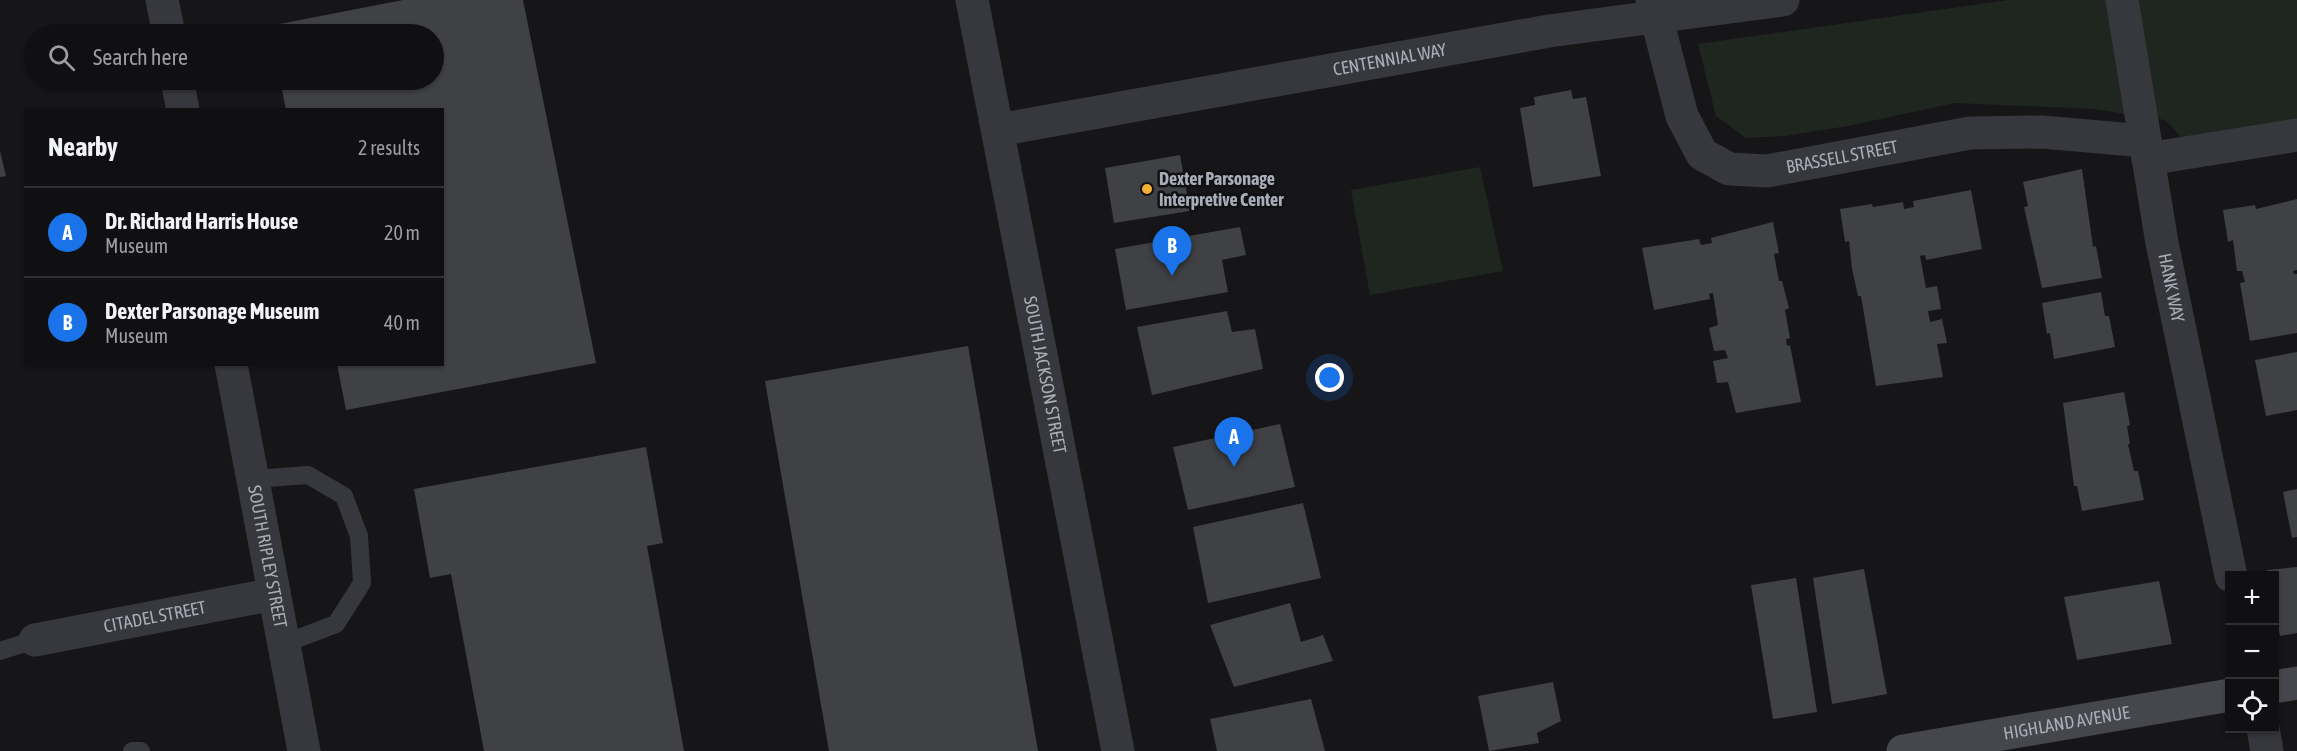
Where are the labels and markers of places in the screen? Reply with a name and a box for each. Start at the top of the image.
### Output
place label: Dexter Parsonage Interpretive Center [1159,168,1284,210]
marker: Dexter Parsonage Interpretive Center [1140,182,1154,196]
pin: B [1152,226,1192,276]
pin: A [1214,418,1254,467]

